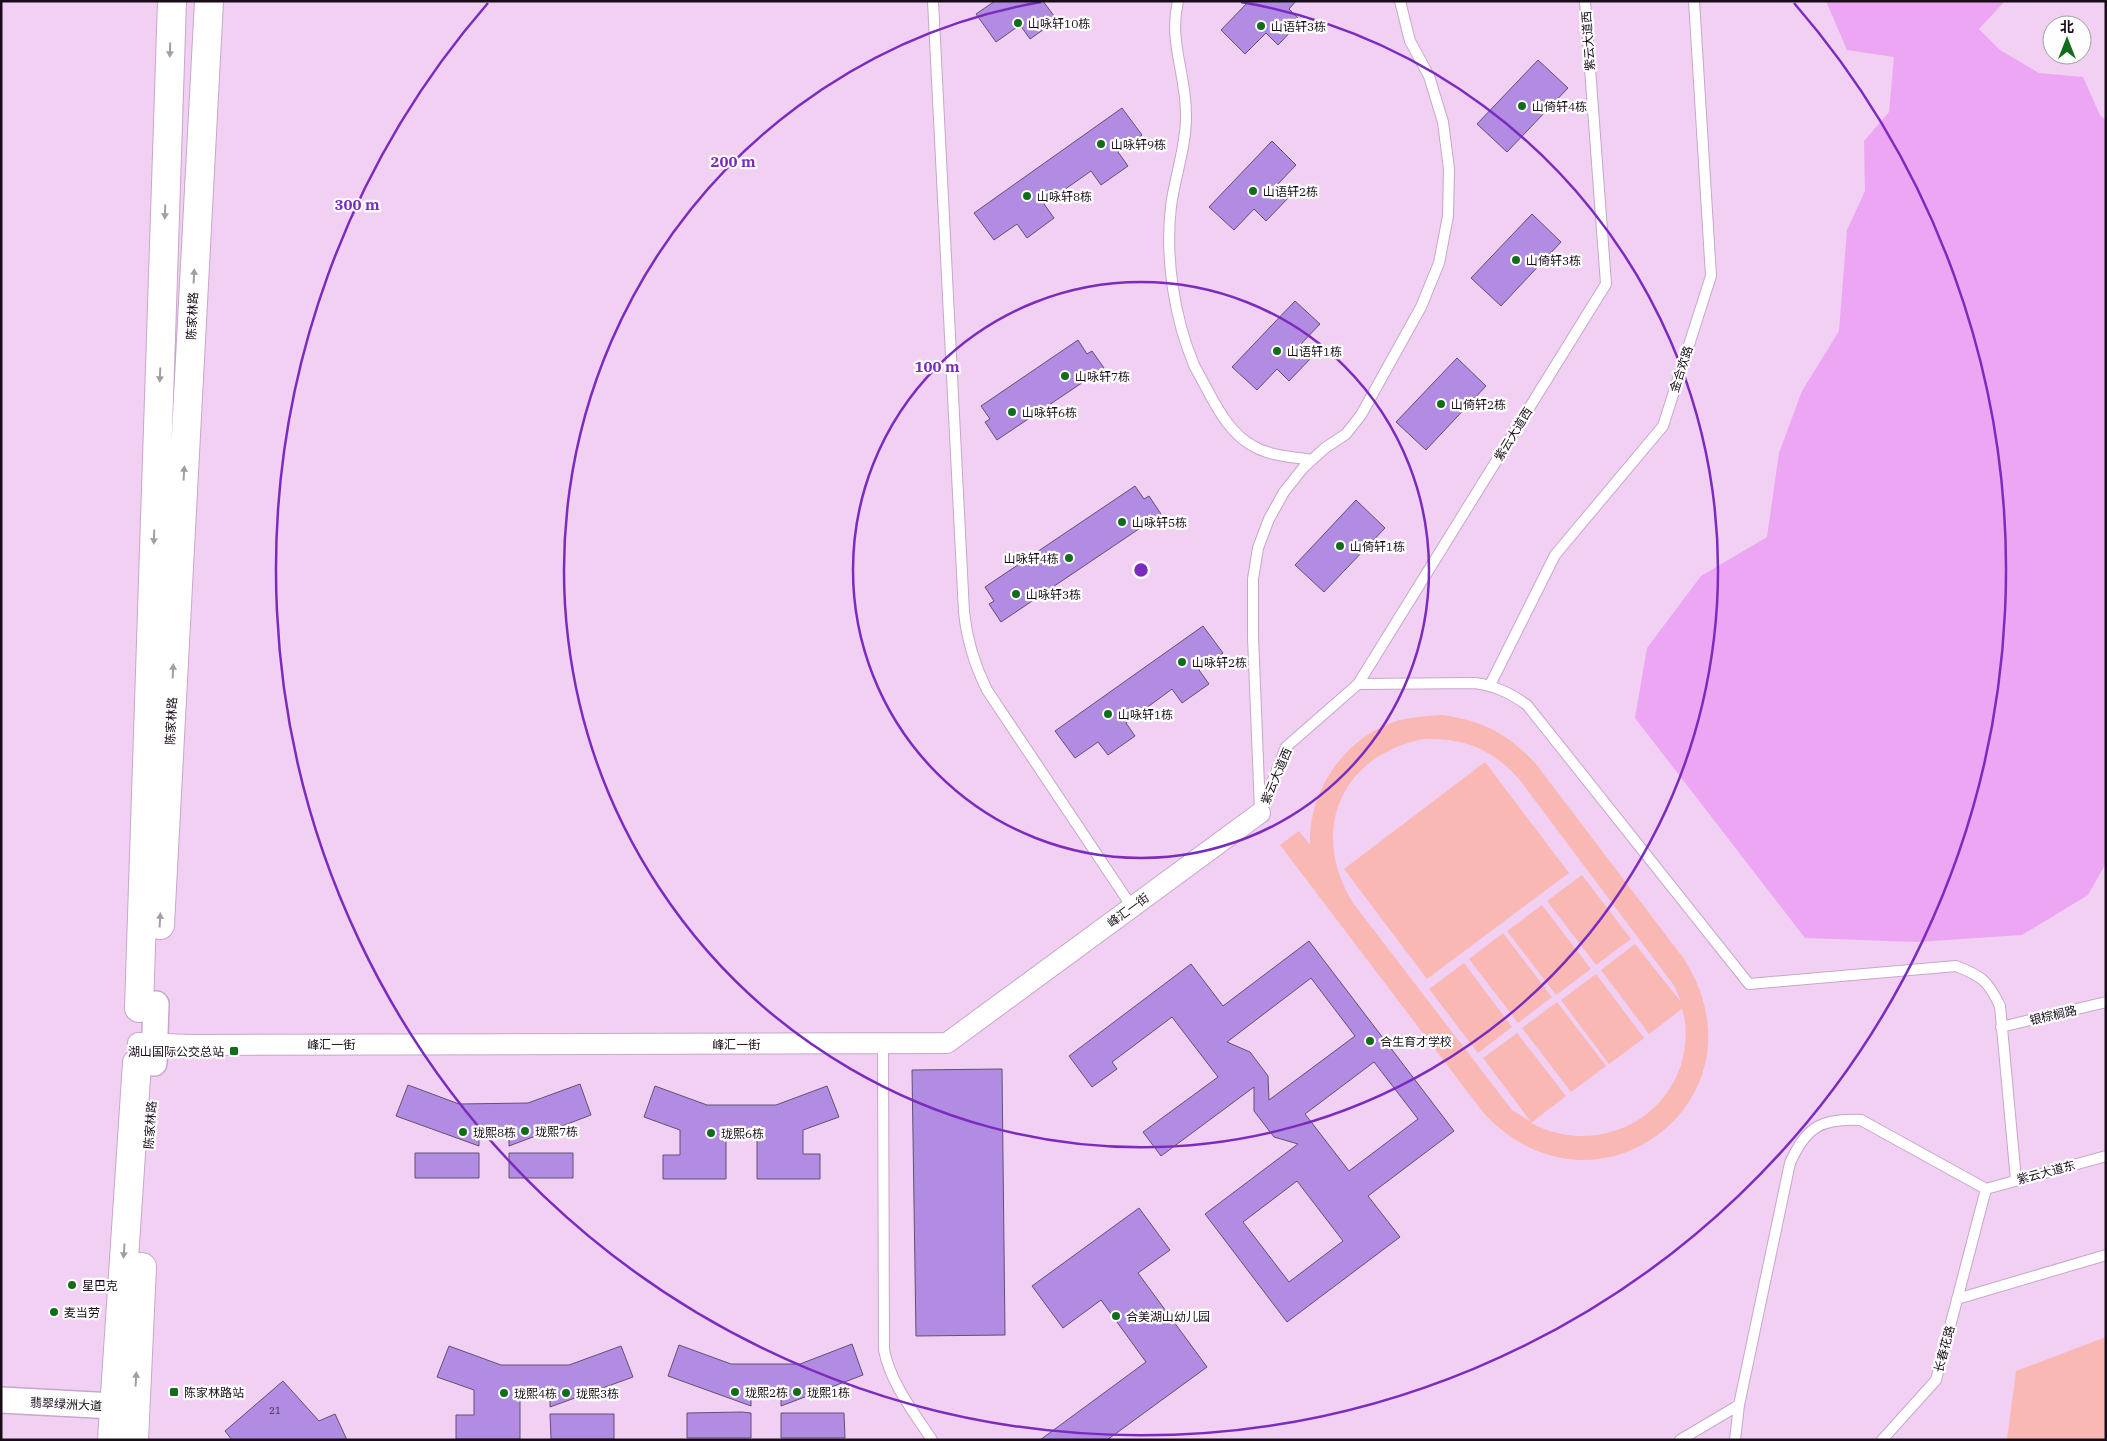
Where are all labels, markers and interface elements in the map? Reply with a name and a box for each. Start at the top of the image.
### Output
street label: 紫云大道西 [1578,11,1598,71]
north arrow [2042,15,2092,65]
place label: 山咏轩10栋 [1028,16,1090,31]
marker: 山咏轩10栋 [1012,17,1024,29]
text: 北 [2060,18,2074,36]
place label: 山语轩3栋 [1271,19,1326,34]
marker: 山语轩3栋 [1255,20,1267,32]
one-way arrow [166,42,174,58]
place label: 山倚轩4栋 [1532,99,1587,114]
marker: 山倚轩4栋 [1516,100,1528,112]
place label: 山咏轩9栋 [1111,137,1166,152]
marker: 山咏轩9栋 [1095,138,1107,150]
text: 200 m [710,152,756,171]
place label: 山语轩2栋 [1263,184,1318,199]
marker: 山语轩2栋 [1247,185,1259,197]
place label: 山咏轩8栋 [1037,189,1092,204]
marker: 山咏轩8栋 [1021,190,1033,202]
text: 300 m [334,195,380,214]
one-way arrow [161,205,169,221]
place label: 山倚轩3栋 [1526,253,1581,268]
marker: 山倚轩3栋 [1510,254,1522,266]
one-way arrow [191,268,199,284]
street label: 陈家林路 [183,292,201,340]
place label: 山语轩1栋 [1287,344,1342,359]
street label: 金合欢路 [1666,344,1696,394]
marker: 山语轩1栋 [1271,345,1283,357]
text: 100 m [914,357,960,376]
one-way arrow [155,367,163,383]
place label: 山咏轩7栋 [1075,369,1130,384]
marker: 山咏轩7栋 [1059,370,1071,382]
place label: 山倚轩2栋 [1451,397,1506,412]
marker: 山倚轩2栋 [1435,398,1447,410]
place label: 山咏轩6栋 [1022,405,1077,420]
street label: 紫云大道西 [1491,405,1535,463]
marker: 山咏轩6栋 [1006,406,1018,418]
one-way arrow [180,465,188,481]
place label: 山咏轩5栋 [1132,515,1187,530]
marker: 山咏轩5栋 [1116,516,1128,528]
one-way arrow [150,529,158,545]
place label: 山倚轩1栋 [1350,539,1405,554]
marker: 山倚轩1栋 [1334,540,1346,552]
place label: 山咏轩4栋 [1004,551,1059,566]
marker: 山咏轩4栋 [1063,552,1075,564]
centre of rings [1132,561,1150,579]
place label: 山咏轩3栋 [1026,587,1081,602]
marker: 山咏轩3栋 [1010,588,1022,600]
place label: 山咏轩2栋 [1192,655,1247,670]
marker: 山咏轩2栋 [1176,656,1188,668]
one-way arrow [170,662,178,678]
street label: 陈家林路 [162,697,180,745]
place label: 山咏轩1栋 [1118,707,1173,722]
marker: 山咏轩1栋 [1102,708,1114,720]
street label: 紫云大道西 [1257,745,1295,807]
street label: 峰汇一街 [1104,890,1152,930]
one-way arrow [157,912,165,928]
street label: 银棕榈路 [2028,1002,2078,1028]
place label: 合生育才学校 [1380,1034,1452,1049]
marker: 合生育才学校 [1364,1035,1376,1047]
street label: 峰汇一街 [307,1037,355,1052]
street label: 峰汇一街 [712,1037,760,1052]
place label: 湖山国际公交总站 [128,1044,224,1059]
marker: 湖山国际公交总站 [228,1045,240,1057]
street label: 陈家林路 [141,1101,159,1149]
place label: 珑熙7栋 [535,1124,578,1139]
place label: 珑熙8栋 [473,1125,516,1140]
marker: 珑熙7栋 [519,1125,531,1137]
marker: 珑熙8栋 [457,1126,469,1138]
place label: 珑熙6栋 [721,1126,764,1141]
marker: 珑熙6栋 [705,1127,717,1139]
street label: 紫云大道东 [2015,1157,2077,1187]
one-way arrow [120,1243,128,1259]
place label: 星巴克 [82,1278,118,1293]
marker: 星巴克 [66,1279,78,1291]
place label: 麦当劳 [64,1305,100,1320]
marker: 麦当劳 [48,1306,60,1318]
place label: 合美湖山幼儿园 [1126,1309,1210,1324]
marker: 合美湖山幼儿园 [1110,1310,1122,1322]
street label: 长春花路 [1931,1324,1957,1374]
one-way arrow [133,1371,141,1387]
place label: 陈家林路站 [184,1385,244,1400]
place label: 珑熙2栋 [745,1385,788,1400]
place label: 珑熙1栋 [807,1385,850,1400]
marker: 陈家林路站 [168,1386,180,1398]
place label: 珑熙4栋 [514,1386,557,1401]
place label: 珑熙3栋 [576,1386,619,1401]
marker: 珑熙2栋 [729,1386,741,1398]
marker: 珑熙1栋 [791,1386,803,1398]
marker: 珑熙4栋 [498,1387,510,1399]
marker: 珑熙3栋 [560,1387,572,1399]
street label: 翡翠绿洲大道 [30,1395,102,1413]
house number: 21 [269,1404,281,1417]

